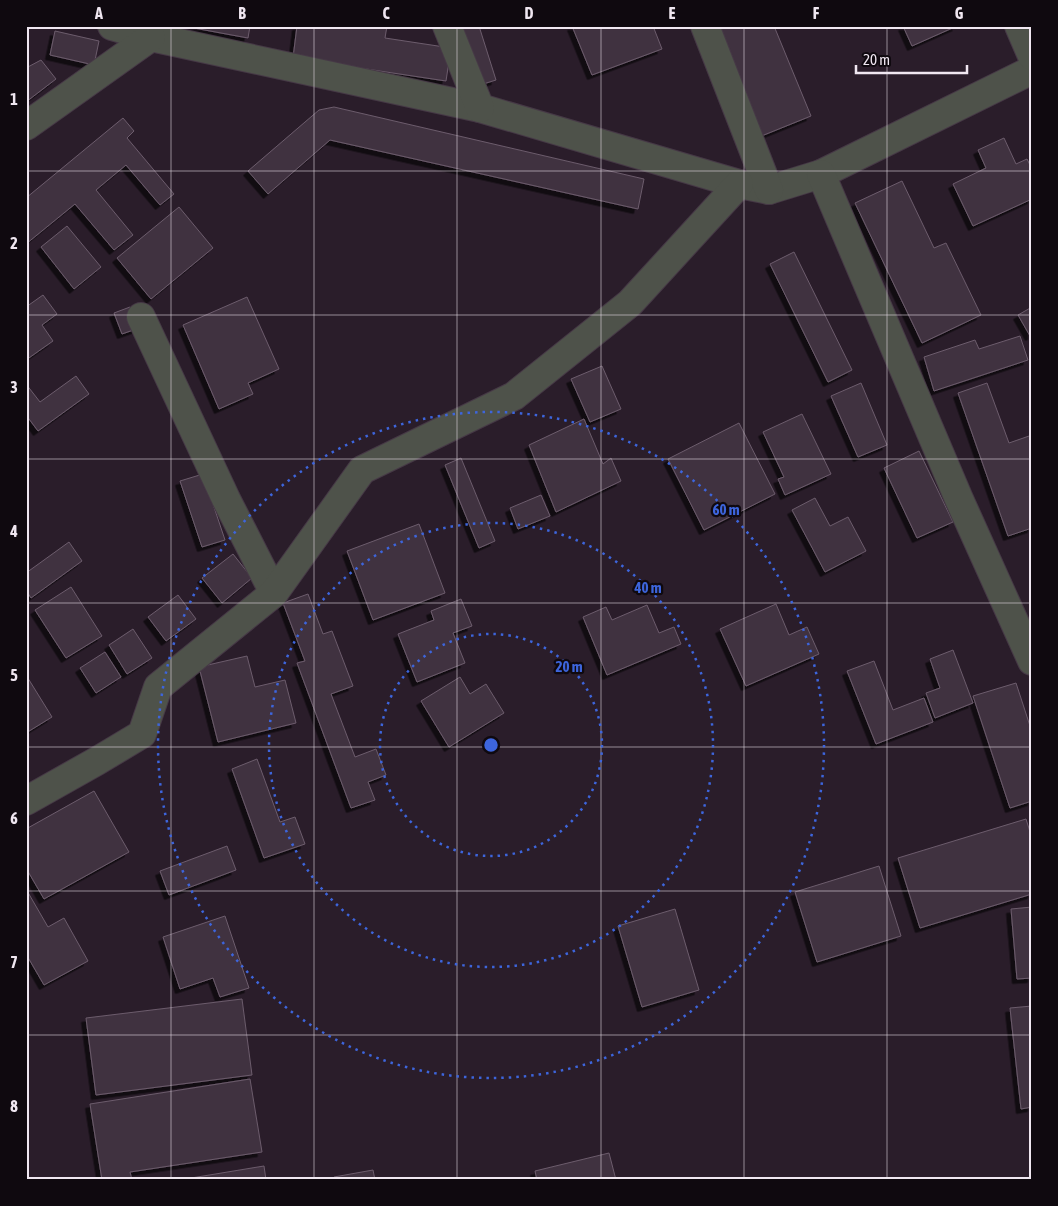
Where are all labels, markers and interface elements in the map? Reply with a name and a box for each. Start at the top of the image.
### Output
text: A [94,4,103,22]
text: B [238,4,246,22]
text: C [382,4,390,22]
text: D [525,4,534,22]
text: E [669,4,676,22]
text: F [813,4,820,22]
text: G [955,4,964,22]
scale bar [856,42,967,74]
text: 20 m [863,51,890,68]
text: 1 [10,90,18,108]
text: 2 [10,234,18,252]
text: 3 [10,378,18,396]
text: 60 m [713,501,740,518]
text: 4 [9,522,18,540]
text: 40 m [634,579,662,596]
text: 20 m [556,658,583,675]
text: 5 [10,666,18,684]
centre of rings [482,736,500,754]
text: 6 [10,809,18,827]
text: 7 [10,953,18,971]
text: 8 [10,1097,18,1115]

